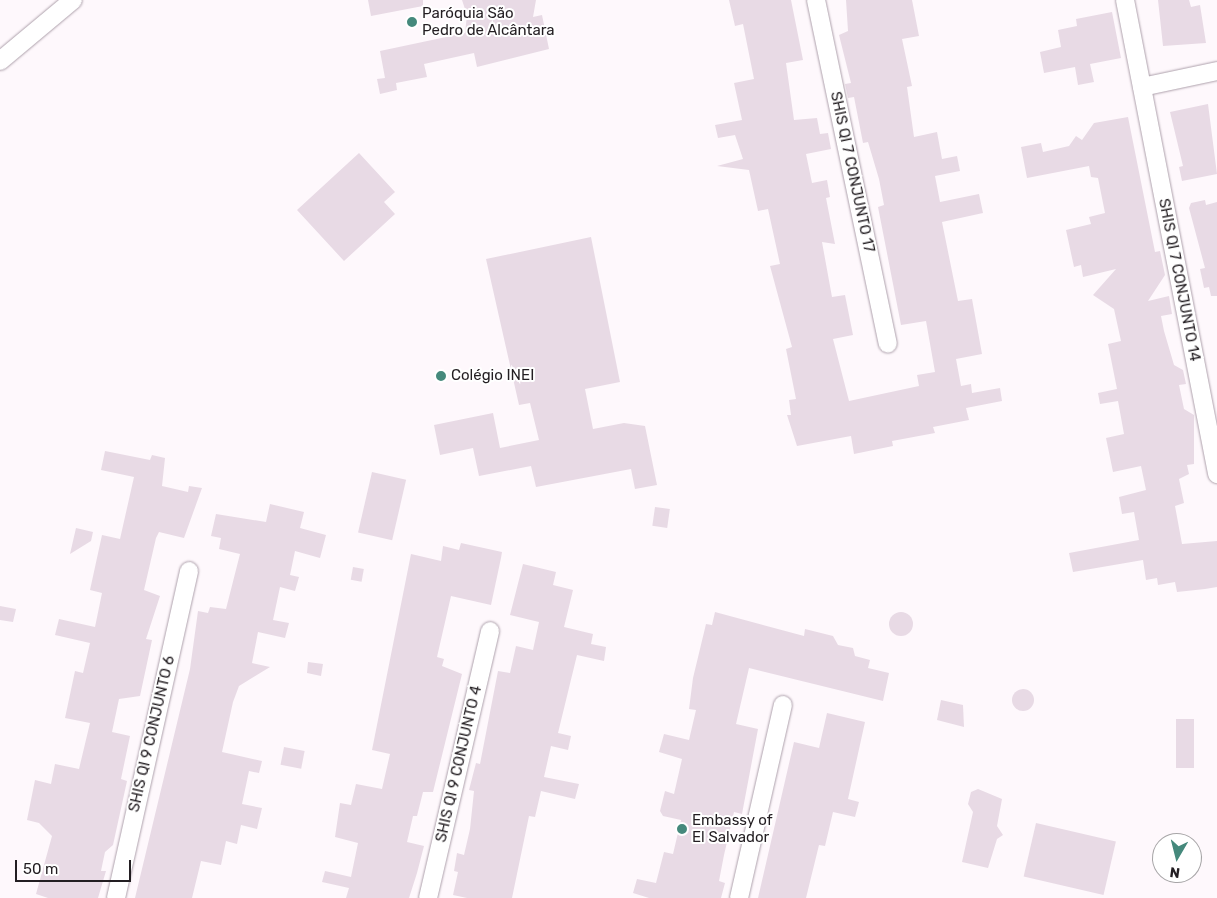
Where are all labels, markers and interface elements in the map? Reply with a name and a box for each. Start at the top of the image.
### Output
place label: Paróquia São Pedro de Alcântara [422,4,555,39]
marker: Paróquia São Pedro de Alcântara [406,16,418,28]
street label: SHIS QI 7 CONJUNTO 17 [826,90,878,254]
street label: SHIS QI 7 CONJUNTO 14 [1154,197,1204,363]
place label: Colégio INEI [451,367,534,385]
marker: Colégio INEI [435,370,447,382]
street label: SHIS QI 9 CONJUNTO 6 [125,654,179,814]
street label: SHIS QI 9 CONJUNTO 4 [432,684,486,844]
place label: Embassy of El Salvador [692,811,773,846]
marker: Embassy of El Salvador [676,823,688,835]
north arrow [1152,833,1202,883]
scale bar [18,850,134,882]
text: 50 m [23,860,58,878]
text: N [1169,863,1181,881]

